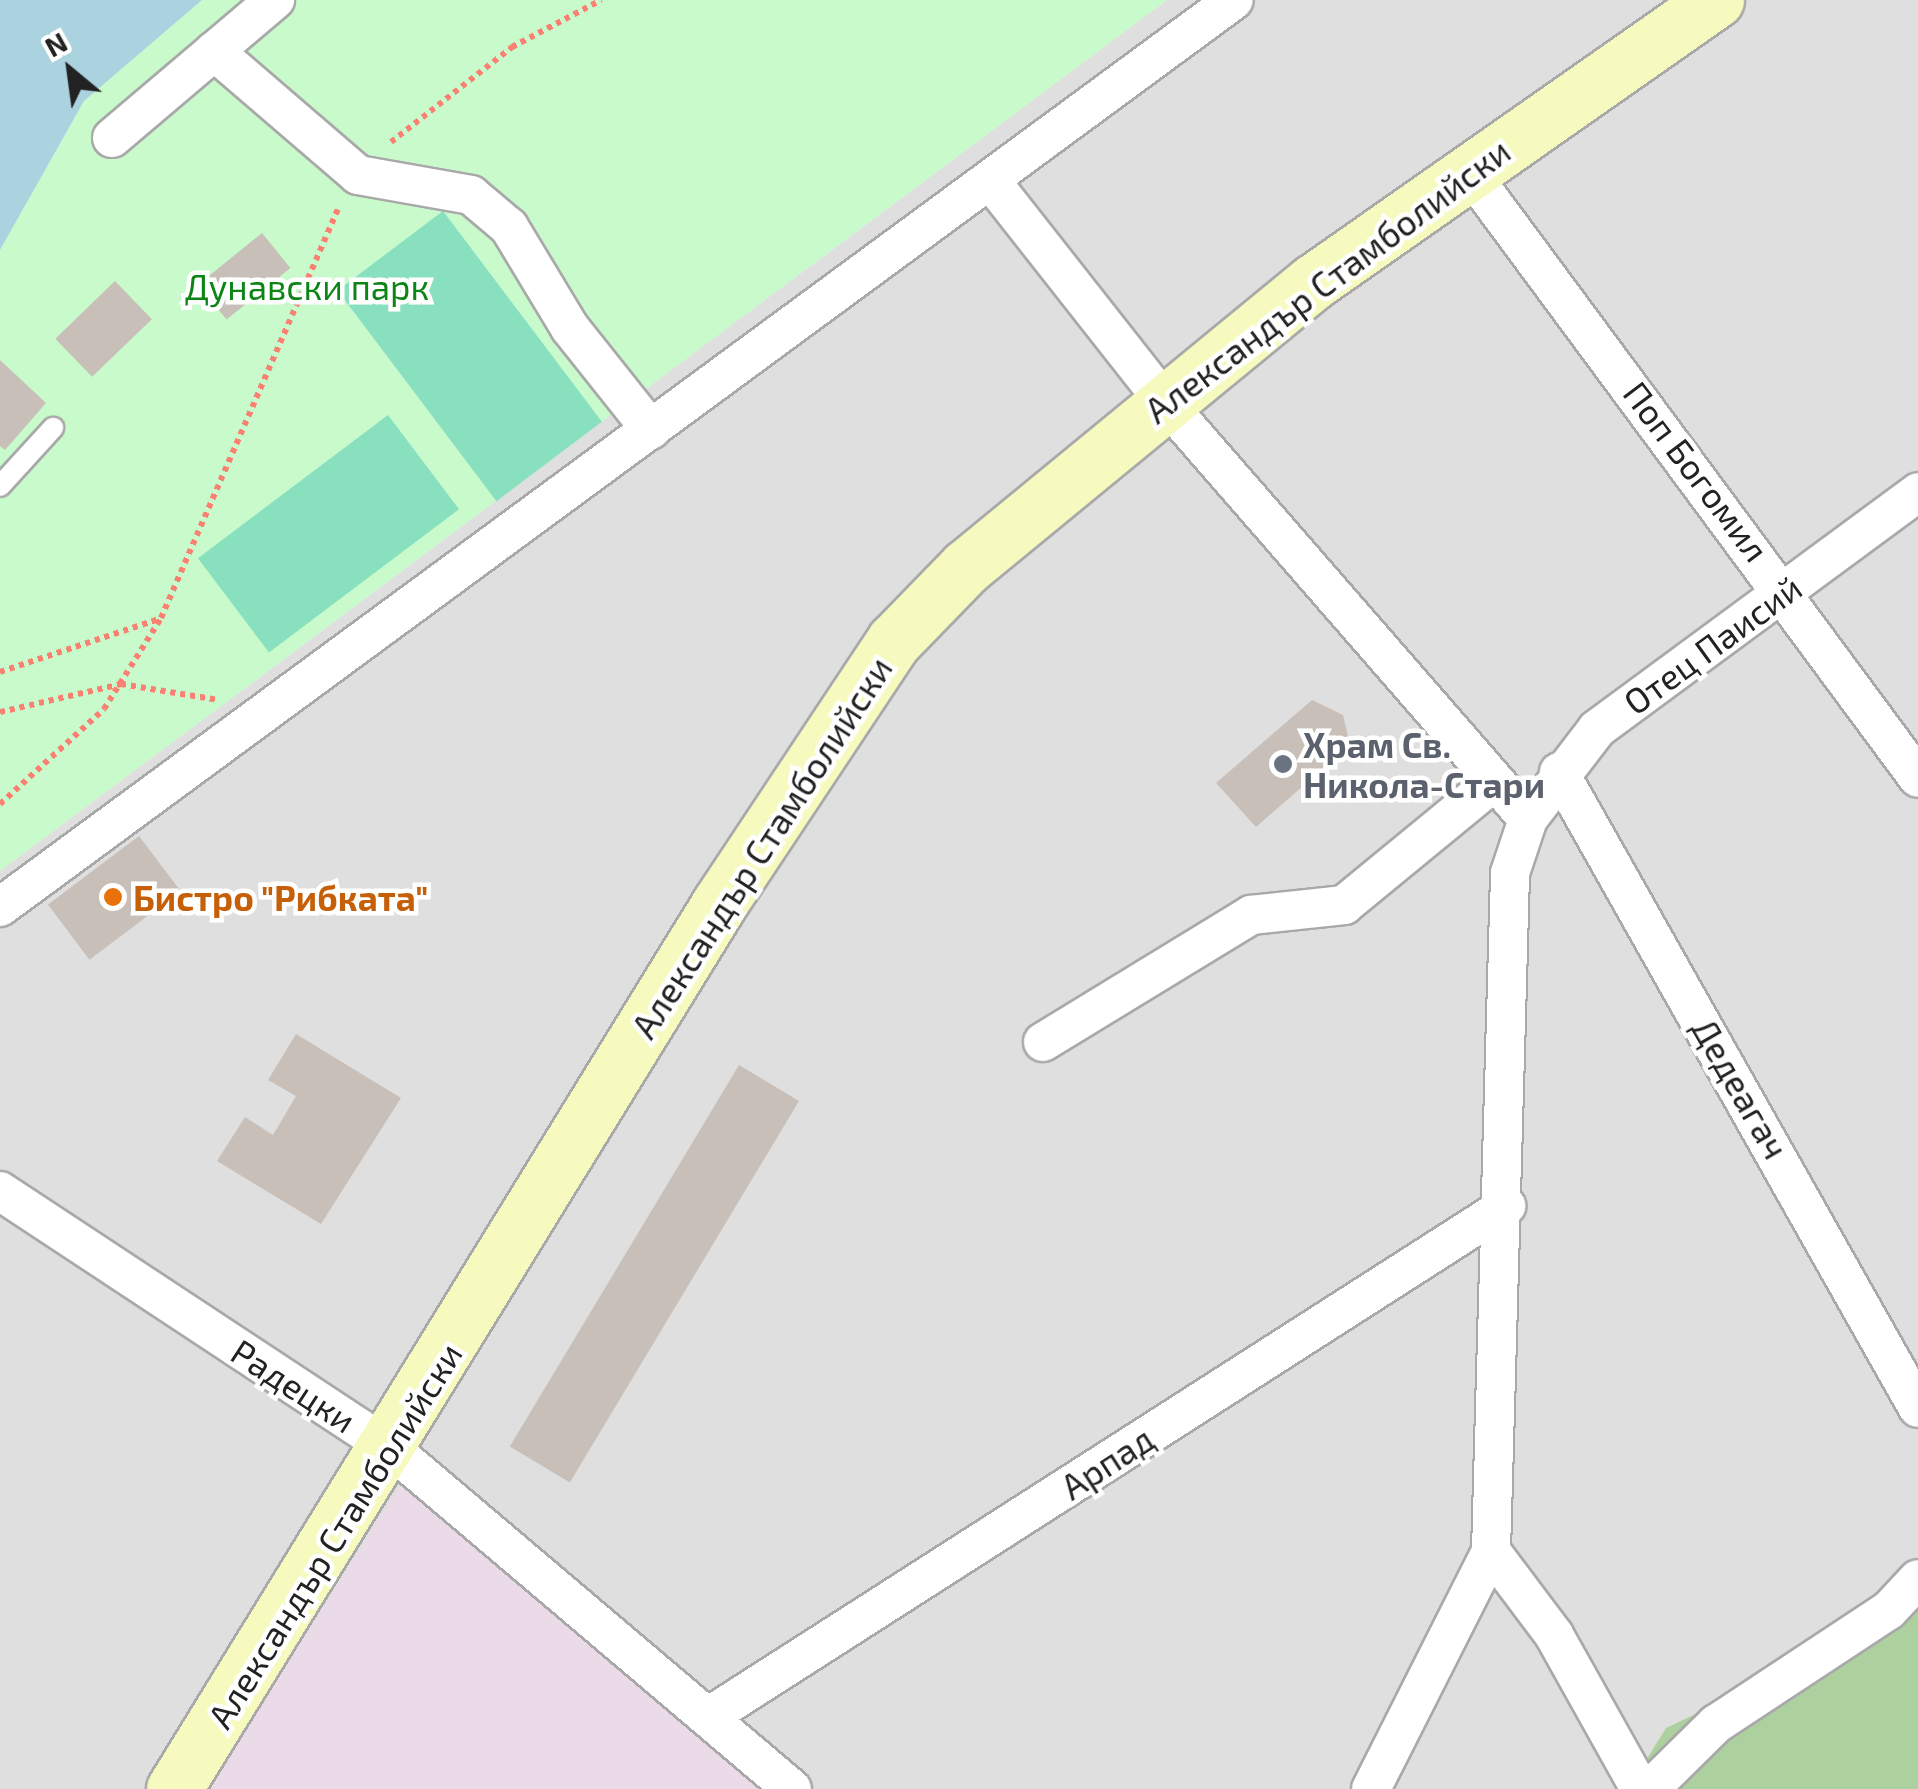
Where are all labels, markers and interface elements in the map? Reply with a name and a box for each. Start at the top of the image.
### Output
north arrow [20,20,120,120]
text: N [38,24,73,64]
street label: Александър Стамболийски [1136,129,1518,431]
park label: Дунавски парк [185,265,429,307]
street label: Поп Богомил [1616,373,1778,569]
street label: Отец Паисий [1615,565,1809,723]
street label: Александър Стамболийски [622,648,900,1046]
place label: Храм Св. Никола-Стари [1303,723,1545,805]
marker: Храм Св. Никола-Стари [1272,753,1294,775]
place label: Бистро "Рибката" [133,876,429,918]
marker: Бистро "Рибката" [102,886,124,908]
street label: Дедеагач [1684,1010,1798,1166]
street label: Радецки [224,1329,364,1441]
street label: Александър Стамболийски [198,1335,470,1735]
street label: Арпад [1053,1417,1161,1507]

